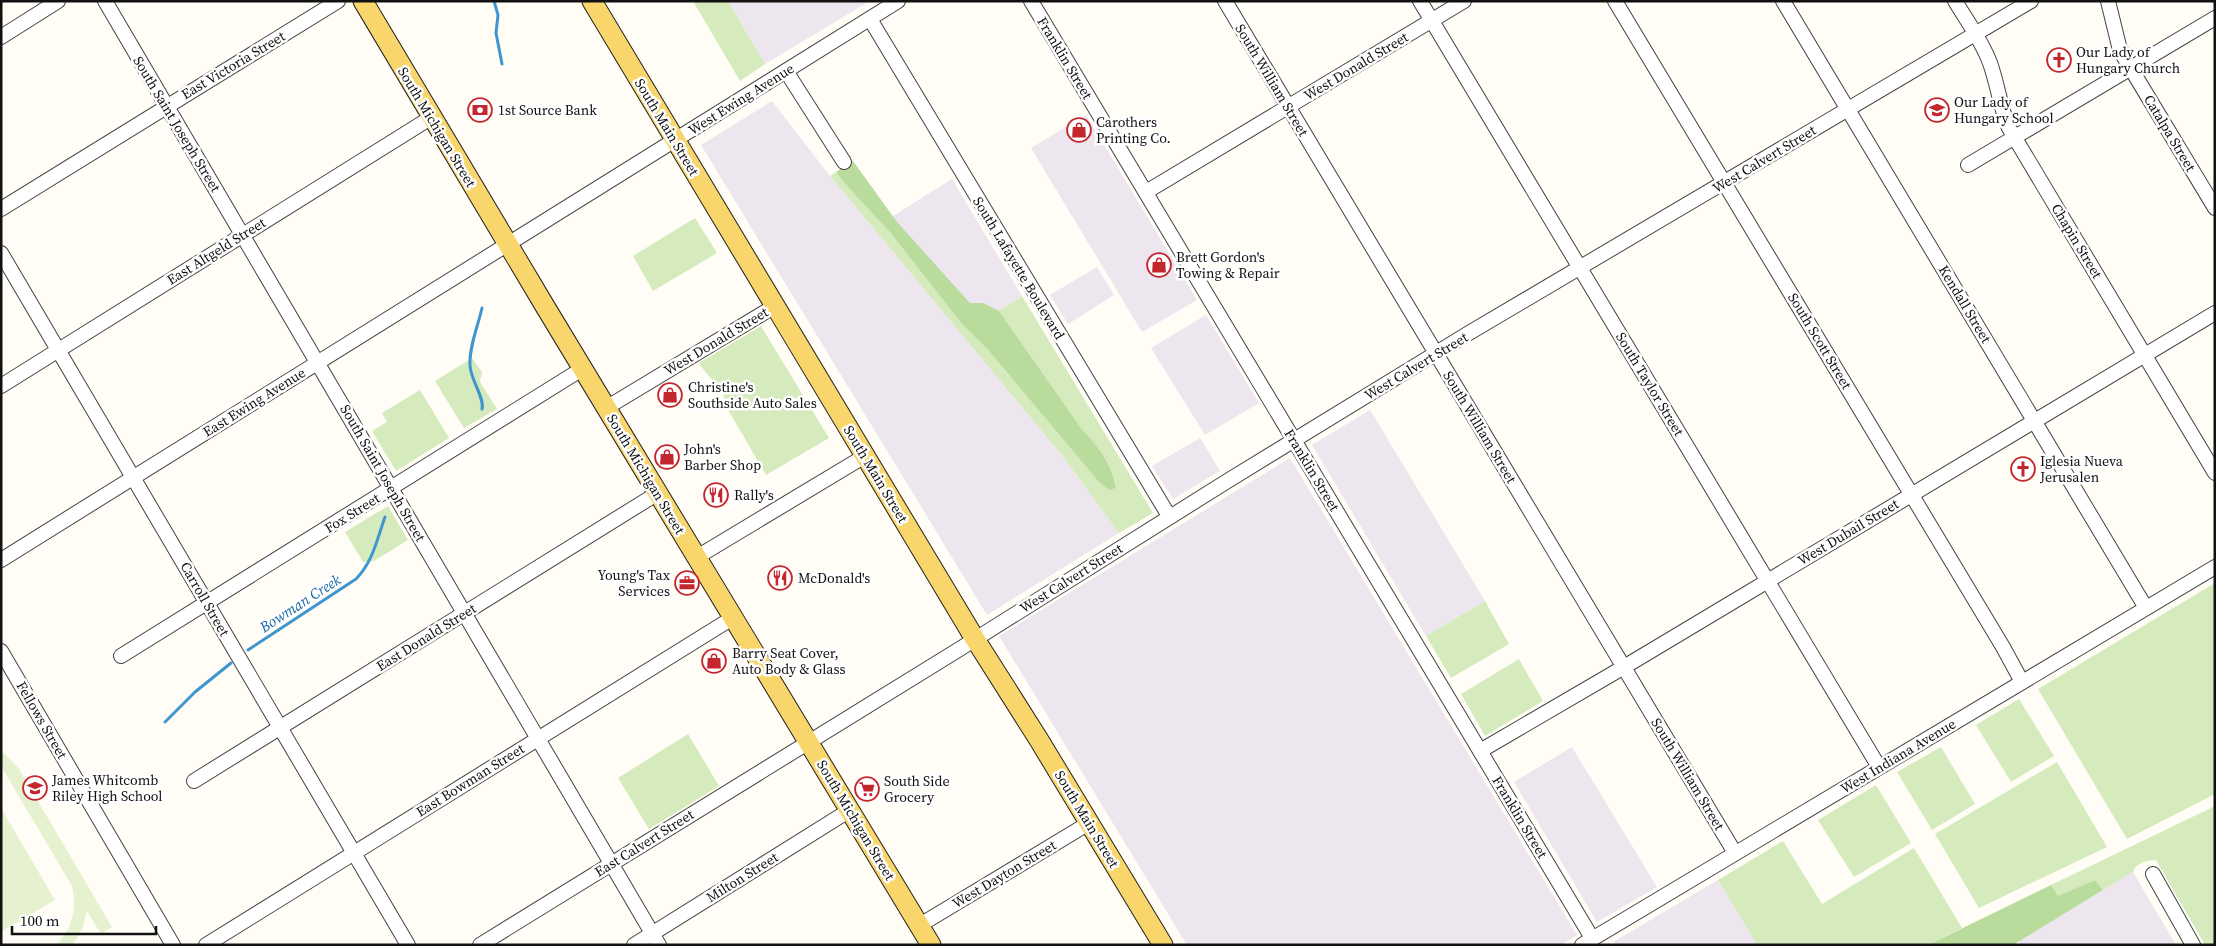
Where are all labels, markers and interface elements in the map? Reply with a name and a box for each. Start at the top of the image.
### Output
street label: Franklin Street [1032,13,1098,103]
street label: South William Street [1231,20,1314,140]
street label: East Victoria Street [177,26,289,104]
street label: West Donald Street [1300,27,1412,105]
place label: Our Lady of Hungary Church [2076,42,2180,78]
church icon: Our Lady of Hungary Church [2046,47,2072,73]
street label: South Saint Joseph Street [128,52,226,196]
street label: West Ewing Avenue [684,58,798,140]
street label: South Michigan Street [393,63,481,191]
street label: South Main Street [630,74,704,180]
street label: Catalpa Street [2139,91,2201,176]
place label: Our Lady of Hungary School [1954,92,2054,128]
bank icon: 1st Source Bank [467,97,493,123]
school or university icon: Our Lady of Hungary School [1924,97,1950,123]
place label: 1st Source Bank [498,100,597,120]
place label: Carothers Printing Co. [1096,112,1171,148]
shop icon: Carothers Printing Co. [1066,117,1092,143]
street label: West Calvert Street [1708,120,1820,198]
street label: South Lafayette Boulevard [968,193,1070,343]
street label: Chapin Street [2047,200,2108,283]
street label: East Altgeld Street [163,212,270,289]
place label: Brett Gordon's Towing & Repair [1176,247,1280,283]
shop icon: Brett Gordon's Towing & Repair [1146,252,1172,278]
street label: Kendall Street [1934,261,1996,347]
street label: South Scott Street [1783,289,1857,393]
street label: West Donald Street [660,302,772,380]
street label: West Calvert Street [1360,327,1472,405]
street label: South Taylor Street [1611,328,1689,440]
street label: East Ewing Avenue [199,362,309,442]
street label: South William Street [1439,367,1522,487]
place label: Christine's Southside Auto Sales [688,377,817,413]
shop icon: Christine's Southside Auto Sales [657,382,683,408]
street label: South Saint Joseph Street [335,401,431,546]
street label: South Michigan Street [602,410,690,538]
street label: South Main Street [839,421,913,527]
street label: Franklin Street [1279,425,1345,515]
place label: John's Barber Shop [683,439,761,475]
shop icon: John's Barber Shop [654,444,680,470]
place label: Iglesia Nueva Jerusalen [2039,451,2124,487]
church icon: Iglesia Nueva Jerusalen [2010,456,2036,482]
restaurant icon: Rally's [703,482,729,508]
place label: Rally's [734,485,774,505]
street label: Fox Street [321,488,384,538]
street label: West Dubail Street [1794,494,1903,570]
street label: West Calvert Street [1016,538,1127,618]
street label: Carroll Street [176,558,235,640]
place label: Young's Tax Services [597,565,671,601]
restaurant icon: McDonald's [767,565,793,591]
water label: Bowman Creek [254,568,346,638]
place label: McDonald's [798,568,870,588]
office icon: Young's Tax Services [674,570,700,596]
street label: East Donald Street [372,598,480,676]
place label: Barry Seat Cover, Auto Body & Glass [732,643,846,679]
shop icon: Barry Seat Cover, Auto Body & Glass [701,648,727,674]
street label: Fellows Street [12,677,73,763]
street label: South William Street [1647,714,1730,834]
street label: West Indiana Avenue [1837,714,1959,798]
street label: East Bowman Street [412,738,528,821]
street label: South Michigan Street [812,756,900,884]
street label: South Main Street [1050,766,1124,872]
place label: James Whitcomb Riley High School [51,770,163,806]
place label: South Side Grocery [884,771,950,807]
street label: Franklin Street [1487,772,1553,862]
school or university icon: James Whitcomb Riley High School [22,775,48,801]
supermarket icon: South Side Grocery [854,776,880,802]
street label: East Calvert Street [591,804,698,882]
street label: West Dayton Street [948,835,1060,913]
street label: Milton Street [702,847,782,907]
scale bar [12,904,156,936]
text: 100 m [20,910,60,931]

